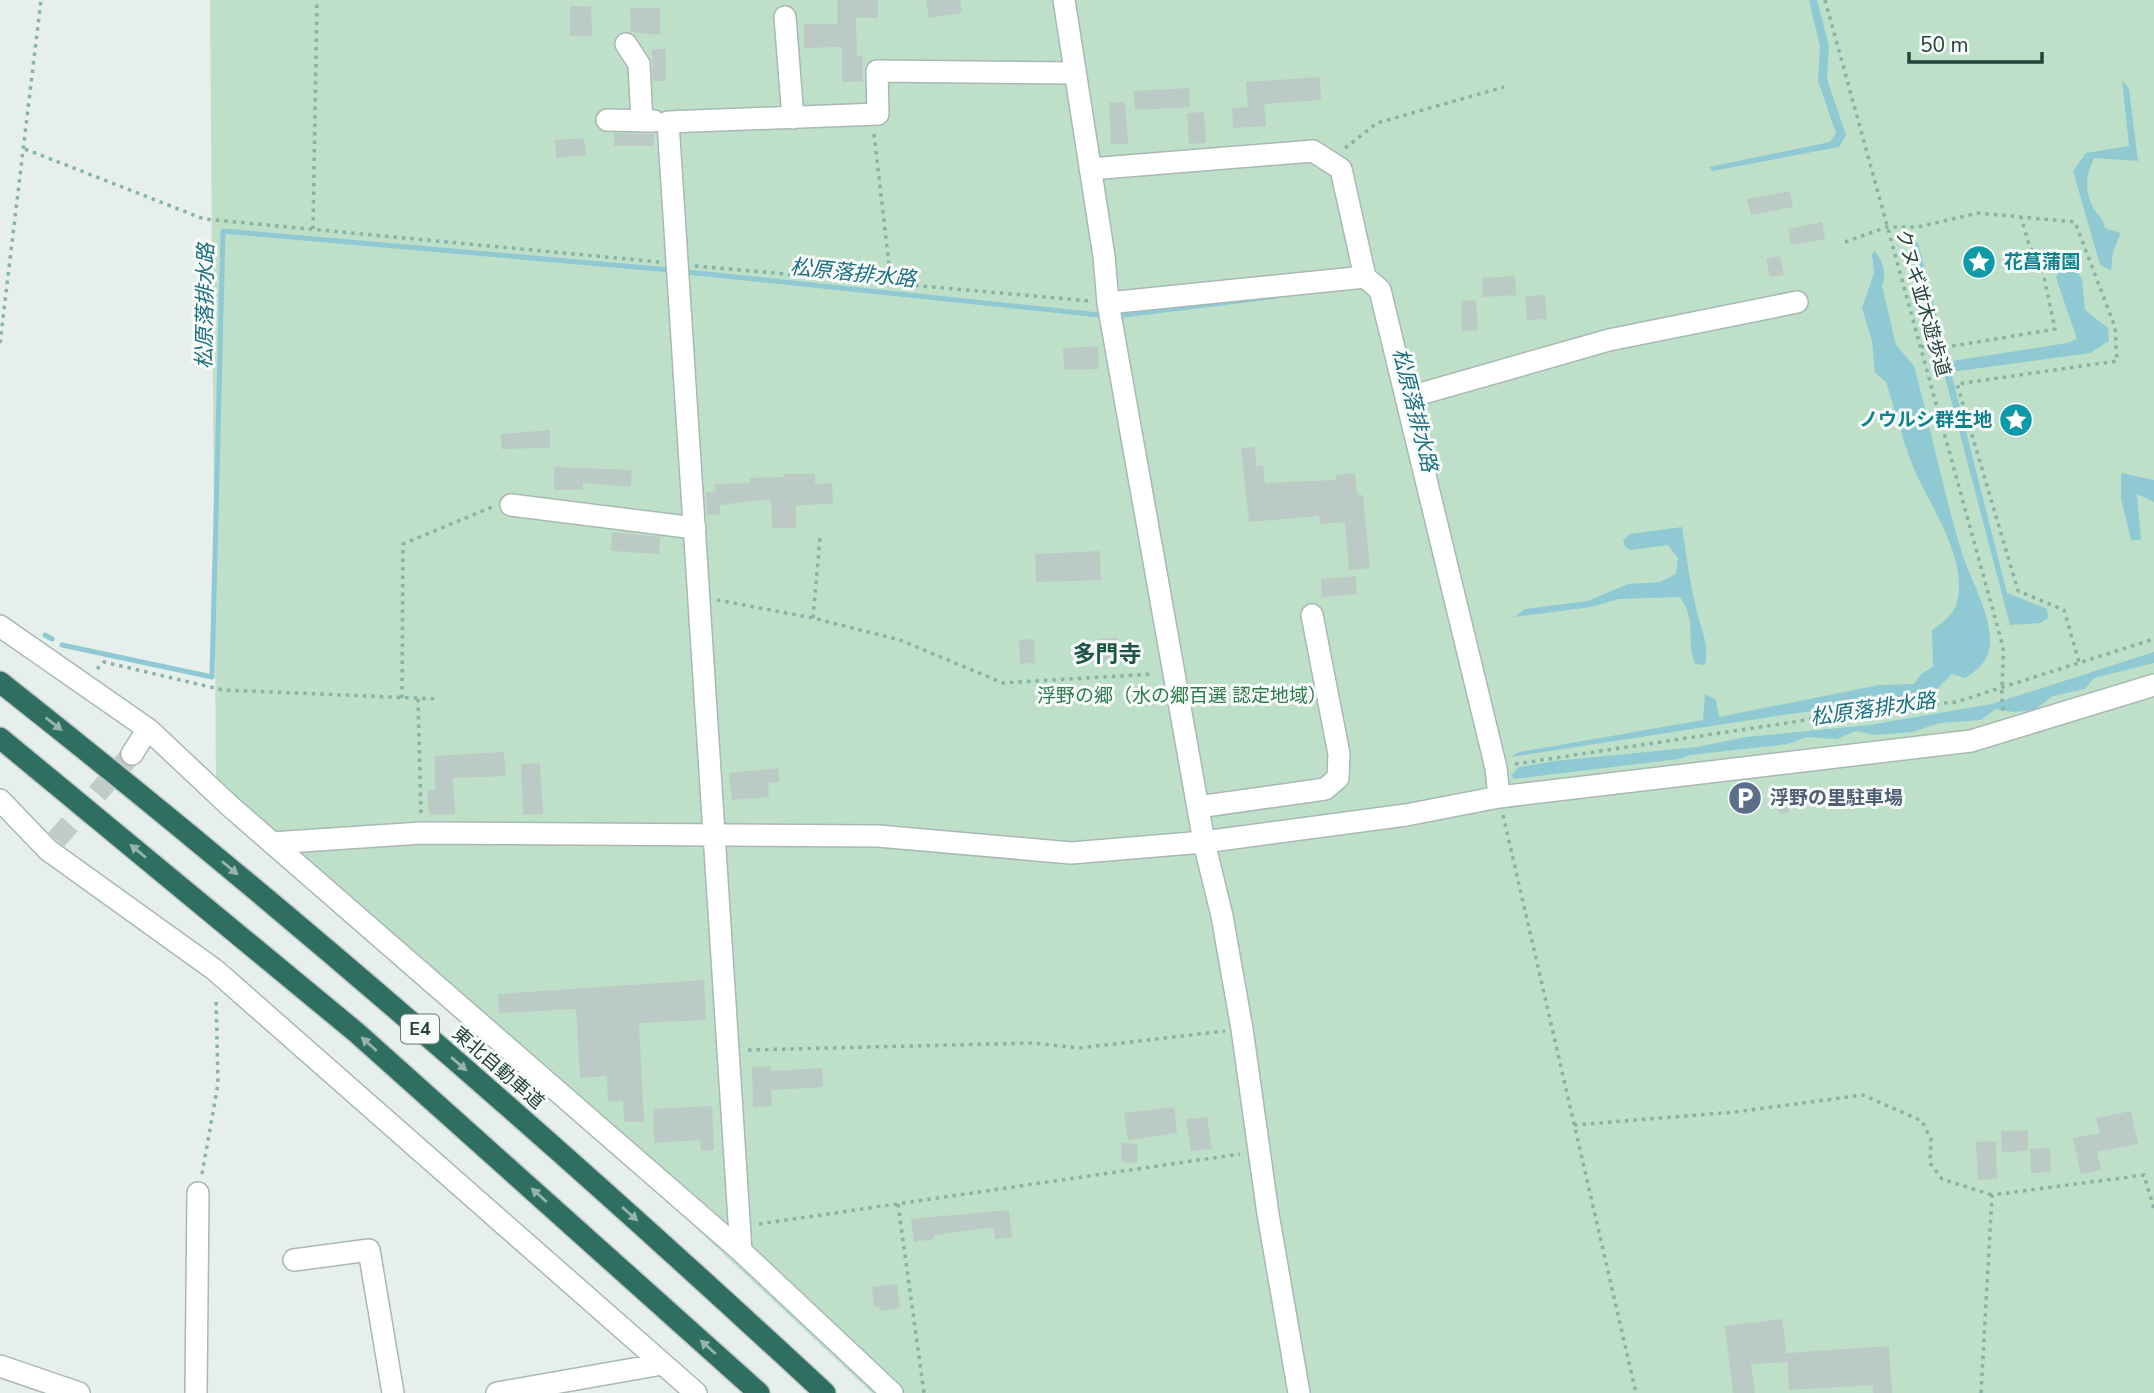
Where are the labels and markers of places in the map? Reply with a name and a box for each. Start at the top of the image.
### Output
place icon: 花菖蒲園 [1960,243,1998,281]
place label: 花菖蒲園 [2004,249,2080,275]
place icon: ノウルシ群生地 [1997,401,2035,439]
place label: ノウルシ群生地 [1859,407,1992,433]
parking icon: 浮野の里駐車場 [1726,779,1764,817]
place label: 浮野の里駐車場 [1770,785,1903,811]

